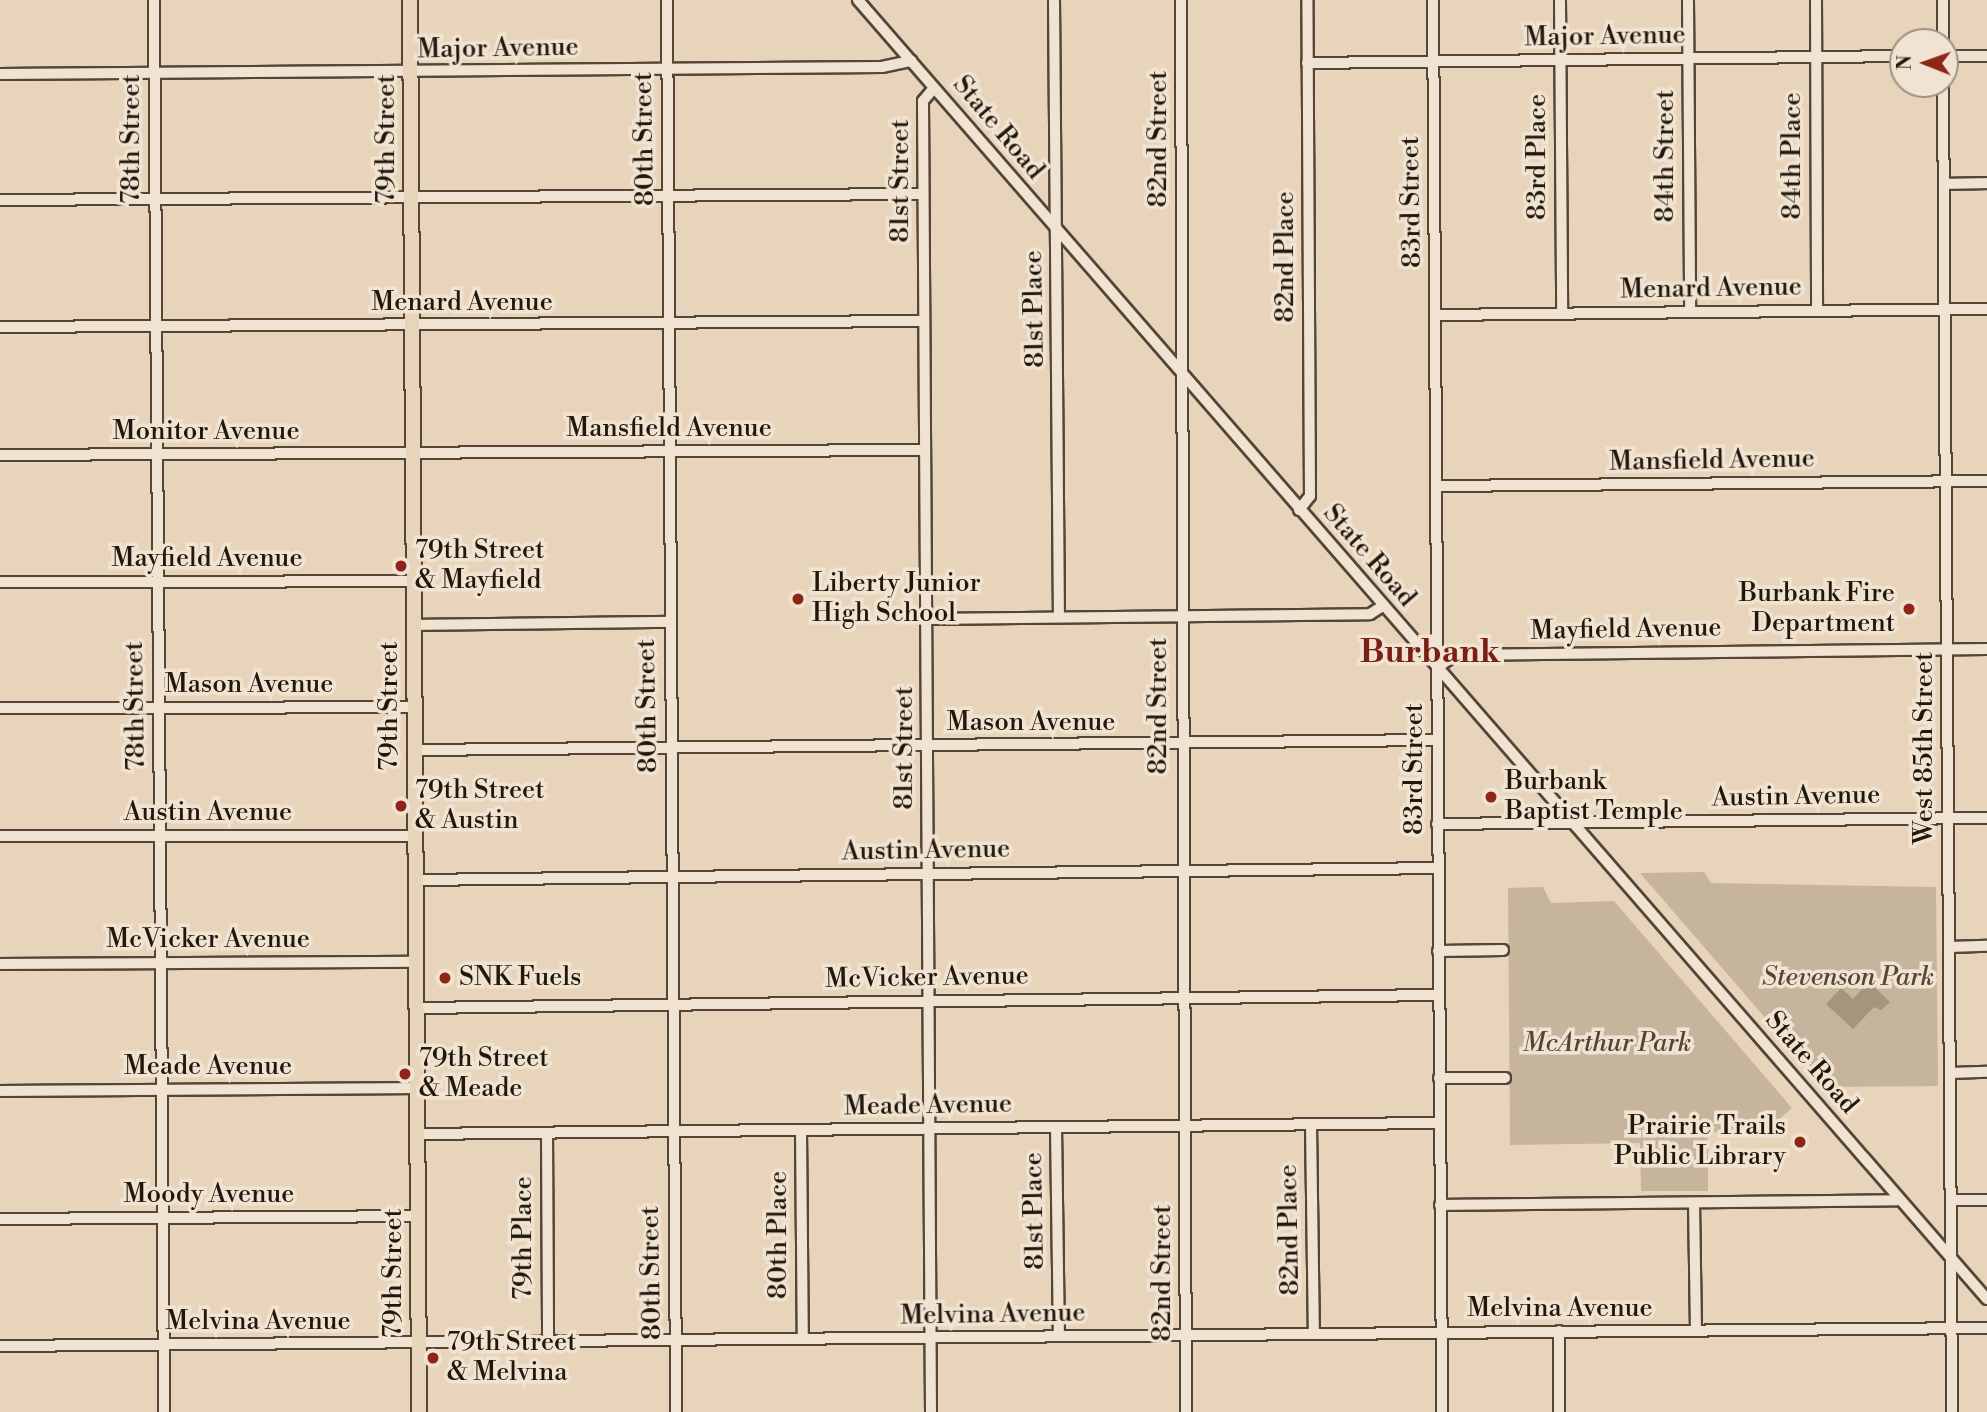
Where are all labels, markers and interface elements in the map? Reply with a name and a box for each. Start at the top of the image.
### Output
street label: Major Avenue [1524,20,1686,54]
north arrow [1889,28,1959,98]
street label: Major Avenue [417,32,579,66]
text: N [1893,55,1917,70]
street label: State Road [946,70,1050,186]
street label: 82nd Street [1143,71,1175,207]
street label: 80th Street [628,72,662,206]
street label: 78th Street [116,74,148,204]
street label: 79th Street [371,74,403,204]
street label: 84th Street [1650,90,1682,222]
street label: 84th Place [1777,92,1809,220]
street label: 83rd Place [1522,94,1554,220]
street label: 81st Street [885,119,917,243]
street label: 83rd Street [1395,136,1429,268]
street label: 82nd Place [1270,191,1302,323]
street label: 81st Place [1018,250,1052,368]
street label: Menard Avenue [1620,272,1802,306]
street label: Menard Avenue [371,287,553,319]
street label: Mansfield Avenue [566,413,772,445]
street label: Monitor Avenue [112,416,300,448]
street label: Mansfield Avenue [1609,444,1815,478]
street label: State Road [1316,498,1422,614]
place label: 79th Street & Mayfield [415,535,544,596]
street label: Mayfield Avenue [111,543,303,575]
marker: 79th Street & Mayfield [393,558,409,574]
place label: Liberty Junior High School [812,568,981,630]
place label: Burbank Fire Department [1739,578,1895,640]
marker: Liberty Junior High School [790,591,806,607]
marker: Burbank Fire Department [1901,601,1917,617]
street label: Mayfield Avenue [1530,613,1722,647]
district label: Burbank [1360,633,1500,673]
street label: 82nd Street [1143,638,1175,774]
street label: 80th Street [631,639,665,773]
street label: 78th Street [119,641,153,771]
street label: 79th Street [374,641,406,771]
street label: West 85th Street [1909,652,1941,844]
street label: Mason Avenue [165,669,333,701]
street label: 81st Street [889,686,921,810]
street label: 83rd Street [1399,703,1431,835]
street label: Mason Avenue [947,707,1115,739]
place label: Burbank Baptist Temple [1505,766,1683,828]
place label: 79th Street & Austin [415,775,544,836]
street label: Austin Avenue [1712,780,1880,814]
marker: Burbank Baptist Temple [1483,789,1499,805]
street label: Austin Avenue [124,797,292,829]
marker: 79th Street & Austin [393,798,409,814]
street label: Austin Avenue [842,834,1010,868]
street label: McVicker Avenue [106,924,310,956]
street label: McVicker Avenue [825,961,1029,995]
place label: SNK Fuels [459,962,582,994]
park label: Stevenson Park [1762,962,1934,994]
marker: SNK Fuels [437,970,453,986]
street label: State Road [1758,1005,1864,1121]
park label: McArthur Park [1523,1028,1691,1060]
place label: 79th Street & Meade [419,1043,548,1104]
street label: Meade Avenue [124,1051,292,1083]
marker: 79th Street & Meade [397,1066,413,1082]
street label: Meade Avenue [844,1089,1012,1123]
place label: Prairie Trails Public Library [1614,1111,1786,1172]
marker: Prairie Trails Public Library [1792,1134,1808,1150]
street label: 81st Place [1018,1152,1052,1270]
street label: 82nd Place [1273,1164,1307,1296]
street label: 80th Place [763,1171,795,1299]
street label: 79th Place [508,1176,540,1300]
street label: Moody Avenue [124,1179,294,1211]
street label: 82nd Street [1147,1205,1179,1341]
street label: 80th Street [635,1206,669,1340]
street label: 79th Street [378,1208,410,1338]
street label: Melvina Avenue [1467,1293,1653,1325]
street label: Melvina Avenue [900,1298,1086,1332]
street label: Melvina Avenue [165,1306,351,1338]
place label: 79th Street & Melvina [447,1327,576,1388]
marker: 79th Street & Melvina [425,1350,441,1366]

